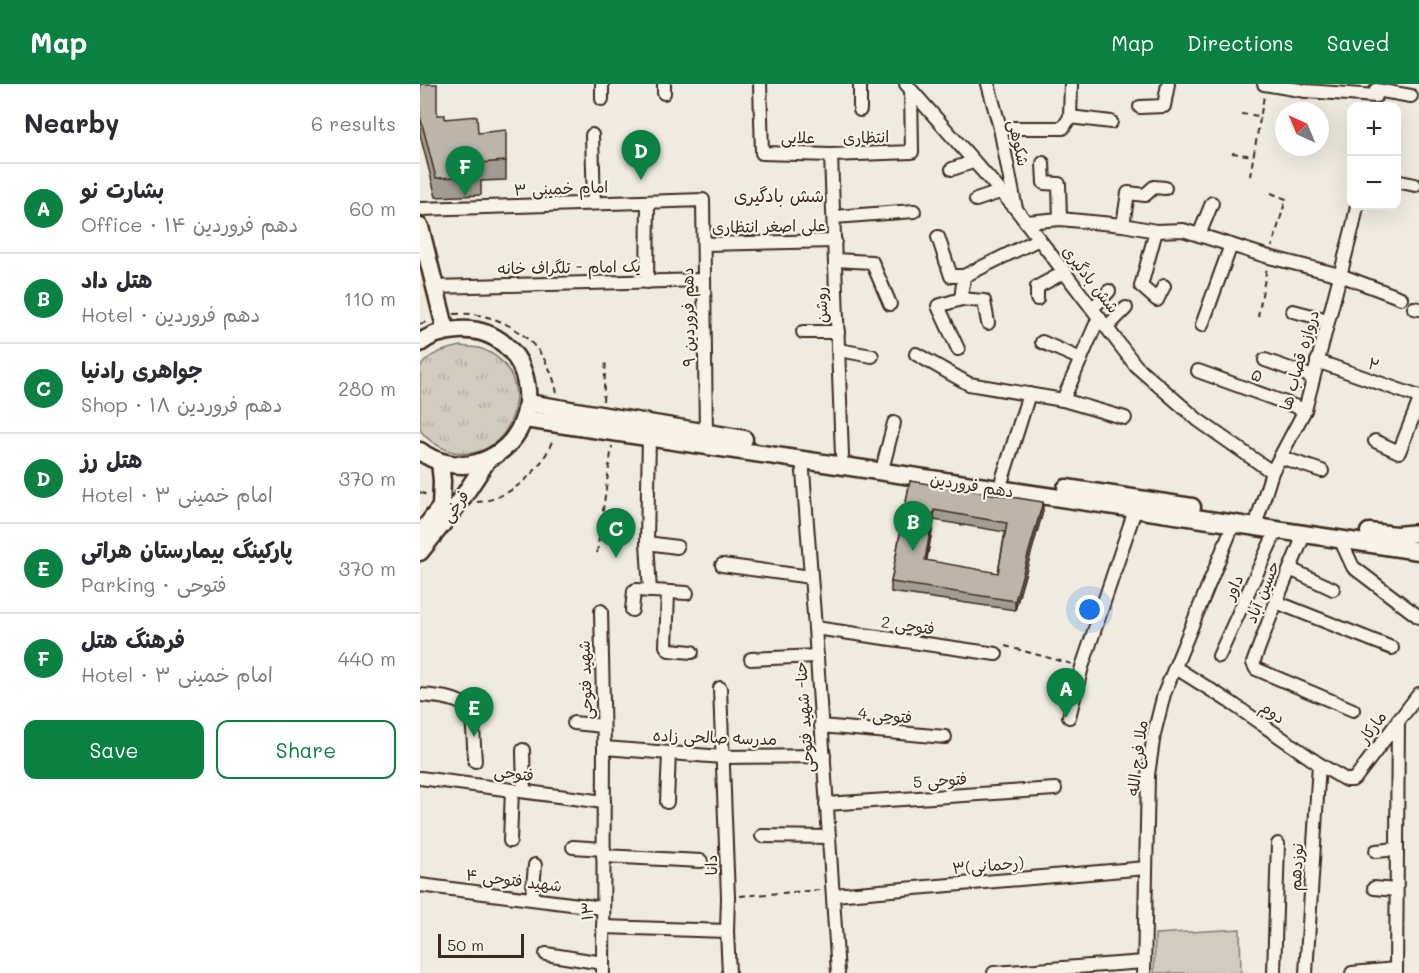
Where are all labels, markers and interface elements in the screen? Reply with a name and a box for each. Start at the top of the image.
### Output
text: Map [30,24,87,60]
text: Map [1111,29,1154,56]
text: Directions [1187,29,1294,56]
text: Saved [1327,29,1389,56]
north arrow [1275,102,1329,156]
map controls [1347,102,1401,210]
button: + [1347,102,1401,156]
text: Nearby [24,106,119,140]
text: 6 results [311,110,396,136]
street label: شکوهی [1003,118,1035,168]
street label: انتظاری [842,125,890,148]
street label: علایی [781,126,815,148]
pin: D [622,130,660,180]
pin: F [446,147,484,196]
button: − [1347,156,1401,210]
text: بشارت نو [81,175,164,204]
street label: امام خمینی ۳ [513,175,609,203]
district label: شش بادگیری [734,183,824,207]
text: A [37,195,50,221]
text: 60 m [349,195,396,221]
text: Office · دهم فروردین ۱۴ [81,211,298,237]
street label: علی اصغر انتظاری [712,214,826,238]
street label: شش بادگیری [1058,241,1124,317]
street label: یک امام - تلگراف خانه [497,255,641,281]
text: هتل داد [81,265,153,294]
street label: دهم فروردین ۹ [676,267,702,367]
text: B [37,285,50,311]
text: 110 m [343,285,396,311]
street label: روشن [809,286,832,324]
text: Hotel · دهم فروردین [81,301,260,327]
street label: دروازه قصاب ها [1274,307,1323,413]
street label: ۲ [1365,352,1383,375]
text: جواهری رادنیا [81,355,203,384]
street label: ۵ [1248,363,1266,386]
text: C [36,375,51,401]
text: 280 m [338,375,396,401]
text: Shop · دهم فروردین ۱۸ [81,391,282,417]
text: هتل رز [81,445,143,474]
text: D [36,465,51,491]
text: 370 m [338,465,396,491]
street label: دهم فروردین [928,468,1015,504]
text: Hotel · امام خمینی ۳ [81,481,273,507]
street label: فرخی [436,486,474,526]
pin: B [894,502,932,551]
pin: C [596,508,636,558]
text: پارکینگ بیمارستان هراتی [81,535,292,564]
text: E [37,555,50,581]
text: 370 m [338,555,396,581]
street label: حسین آباد [1240,558,1284,626]
text: Parking · فتوحی [81,571,226,597]
street label: داور [1217,571,1247,604]
your location [1075,595,1104,624]
street label: فتوحی 2 [880,610,936,640]
text: فرهنگ هتل [81,625,185,654]
street label: شهید فتوحی [573,640,597,720]
text: F [37,645,50,671]
text: 440 m [338,645,396,671]
text: Hotel · امام خمینی ۳ [81,661,273,687]
street label: حنا- شهید فتوحی [789,661,819,773]
pin: A [1046,668,1086,718]
pin: E [454,688,494,737]
street label: دوم [1255,696,1290,730]
street label: فتوحی 4 [857,702,913,728]
street label: مارکار [1352,706,1390,748]
street label: ملا فرج الله [1121,719,1153,797]
button: Save [24,720,204,779]
button: Share [216,720,396,779]
street label: مدرسه صالحی زاده [652,724,778,750]
street label: فتوحی [493,760,535,786]
street label: فتوحی 5 [912,767,968,793]
street label: نوزدهم [1284,842,1310,892]
street label: ۳(رحمانی) [951,851,1025,879]
street label: دانا [700,854,721,876]
street label: شهید فتوحی ۴ [465,863,563,897]
street label: ۱۳ [576,902,597,920]
scale bar [438,931,524,958]
text: 50 m [447,934,484,955]

